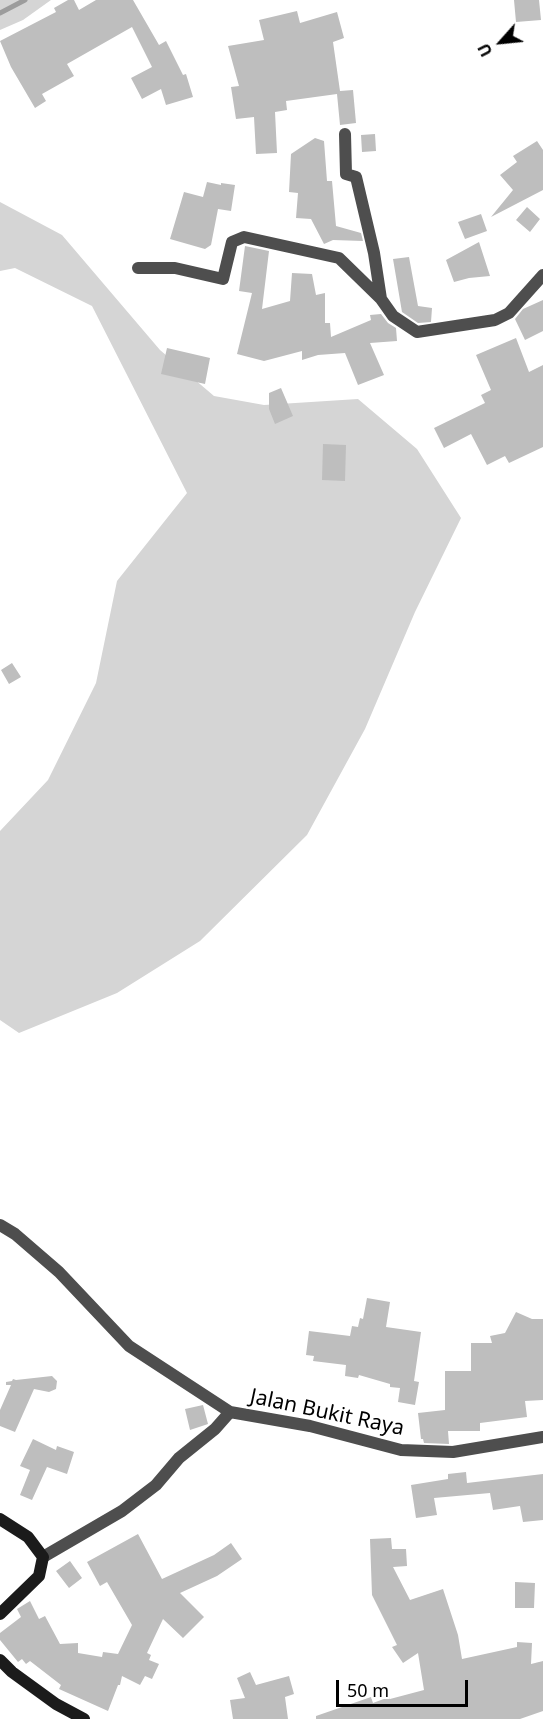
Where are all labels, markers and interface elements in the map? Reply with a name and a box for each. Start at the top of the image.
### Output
north arrow [471,12,531,72]
text: U [472,40,498,61]
street label: Jalan Bukit Raya [248,1384,406,1442]
scale bar [339,1668,471,1706]
text: 50 m [347,1678,389,1702]

